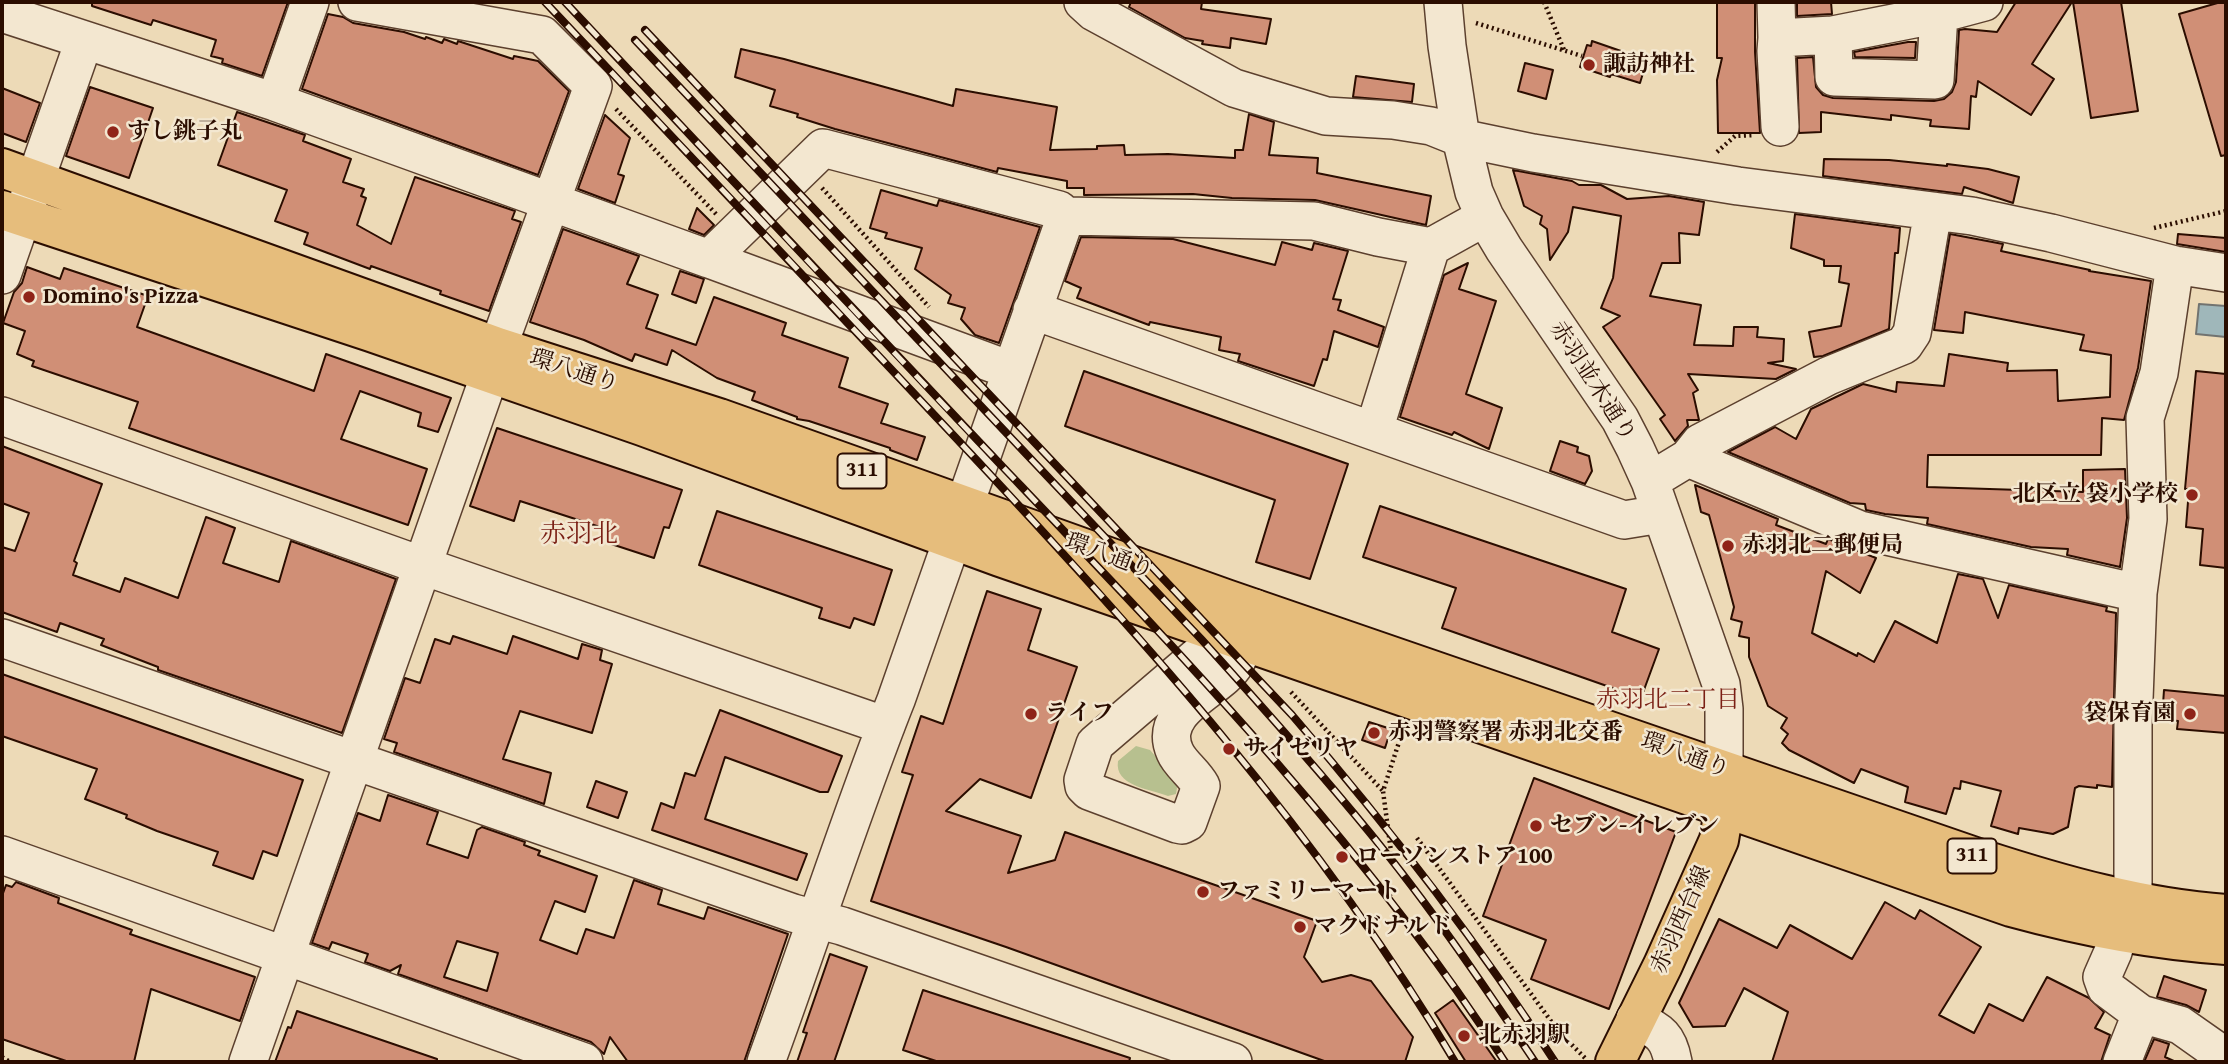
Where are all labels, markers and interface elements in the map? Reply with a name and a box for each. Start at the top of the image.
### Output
place label: 諏訪神社 [1603,51,1695,79]
marker: 諏訪神社 [1581,57,1597,73]
place label: すし銚子丸 [127,118,242,146]
marker: すし銚子丸 [105,124,121,140]
place label: Domino's Pizza [43,283,198,311]
marker: Domino's Pizza [21,289,37,305]
street label: 赤羽並木通り [1543,317,1641,447]
street label: 環八通り [526,345,622,399]
road number: 311 [838,454,886,489]
place label: 北区立 袋小学校 [2012,481,2178,509]
marker: 北区立 袋小学校 [2184,487,2200,503]
district label: 赤羽北 [540,519,618,551]
street label: 環八通り [1061,528,1157,586]
place label: 赤羽北二郵便局 [1742,532,1903,560]
marker: 赤羽北二郵便局 [1720,538,1736,554]
district label: 赤羽北二丁目 [1596,687,1740,715]
place label: ライフ [1045,700,1114,728]
place label: 袋保育園 [2084,700,2176,728]
marker: ライフ [1023,706,1039,722]
marker: 袋保育園 [2182,706,2198,722]
place label: 赤羽警察署 赤羽北交番 [1388,719,1623,747]
marker: 赤羽警察署 赤羽北交番 [1366,725,1382,741]
street label: 環八通り [1637,727,1733,785]
place label: サイゼリヤ [1243,735,1358,763]
marker: サイゼリヤ [1221,741,1237,757]
place label: セブン-イレブン [1550,812,1719,840]
marker: セブン-イレブン [1528,818,1544,834]
road number: 311 [1948,838,1996,874]
place label: ローソンストア100 [1356,843,1553,871]
marker: ローソンストア100 [1334,849,1350,865]
street label: 赤羽西台線 [1646,862,1718,978]
place label: ファミリーマート [1217,878,1401,906]
marker: ファミリーマート [1195,884,1211,900]
place label: マクドナルド [1314,913,1452,941]
marker: マクドナルド [1292,919,1308,935]
place label: 北赤羽駅 [1478,1022,1570,1050]
marker: 北赤羽駅 [1456,1028,1472,1044]

